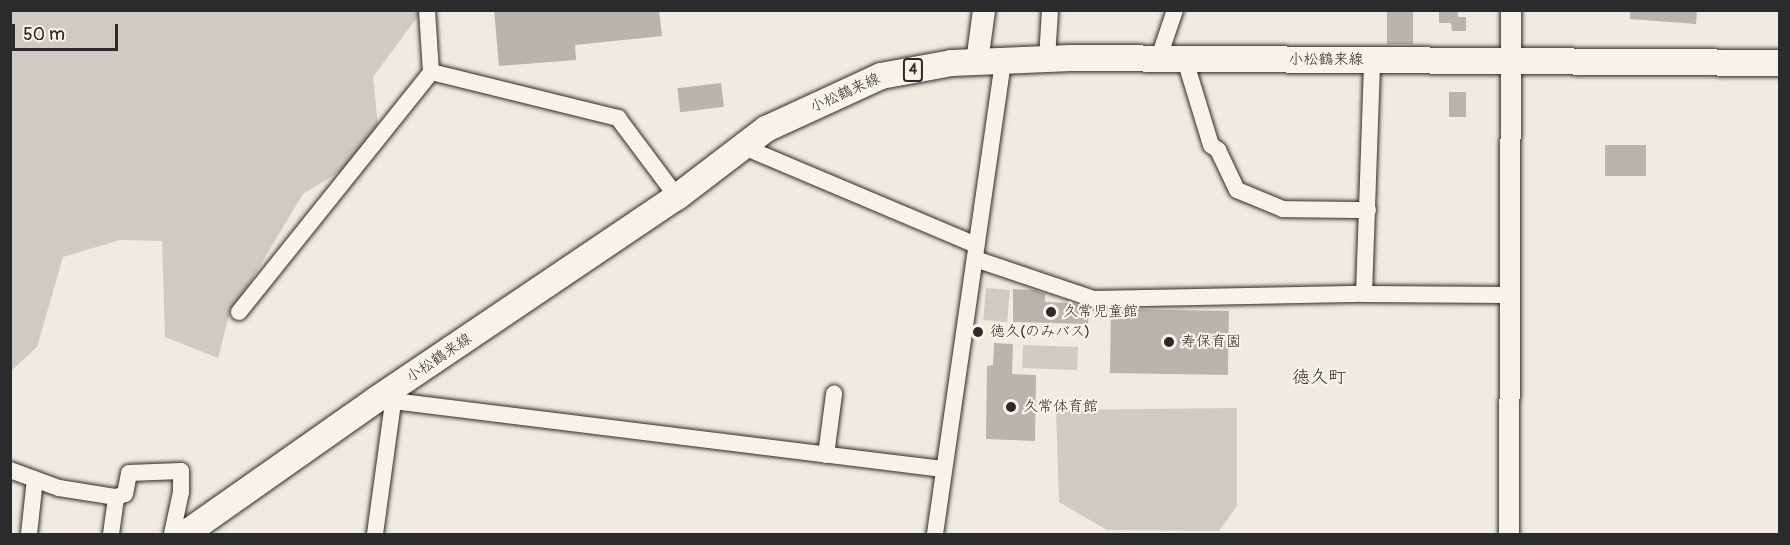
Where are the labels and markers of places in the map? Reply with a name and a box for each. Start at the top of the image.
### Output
place label: 久常児童館 [1063,303,1138,321]
marker: 久常児童館 [1044,305,1058,319]
place label: 徳久(のみバス) [990,323,1090,341]
marker: 徳久(のみバス) [971,325,985,339]
place label: 寿保育園 [1181,333,1241,351]
marker: 寿保育園 [1162,335,1176,349]
place label: 久常体育館 [1023,398,1098,416]
marker: 久常体育館 [1004,400,1018,414]

